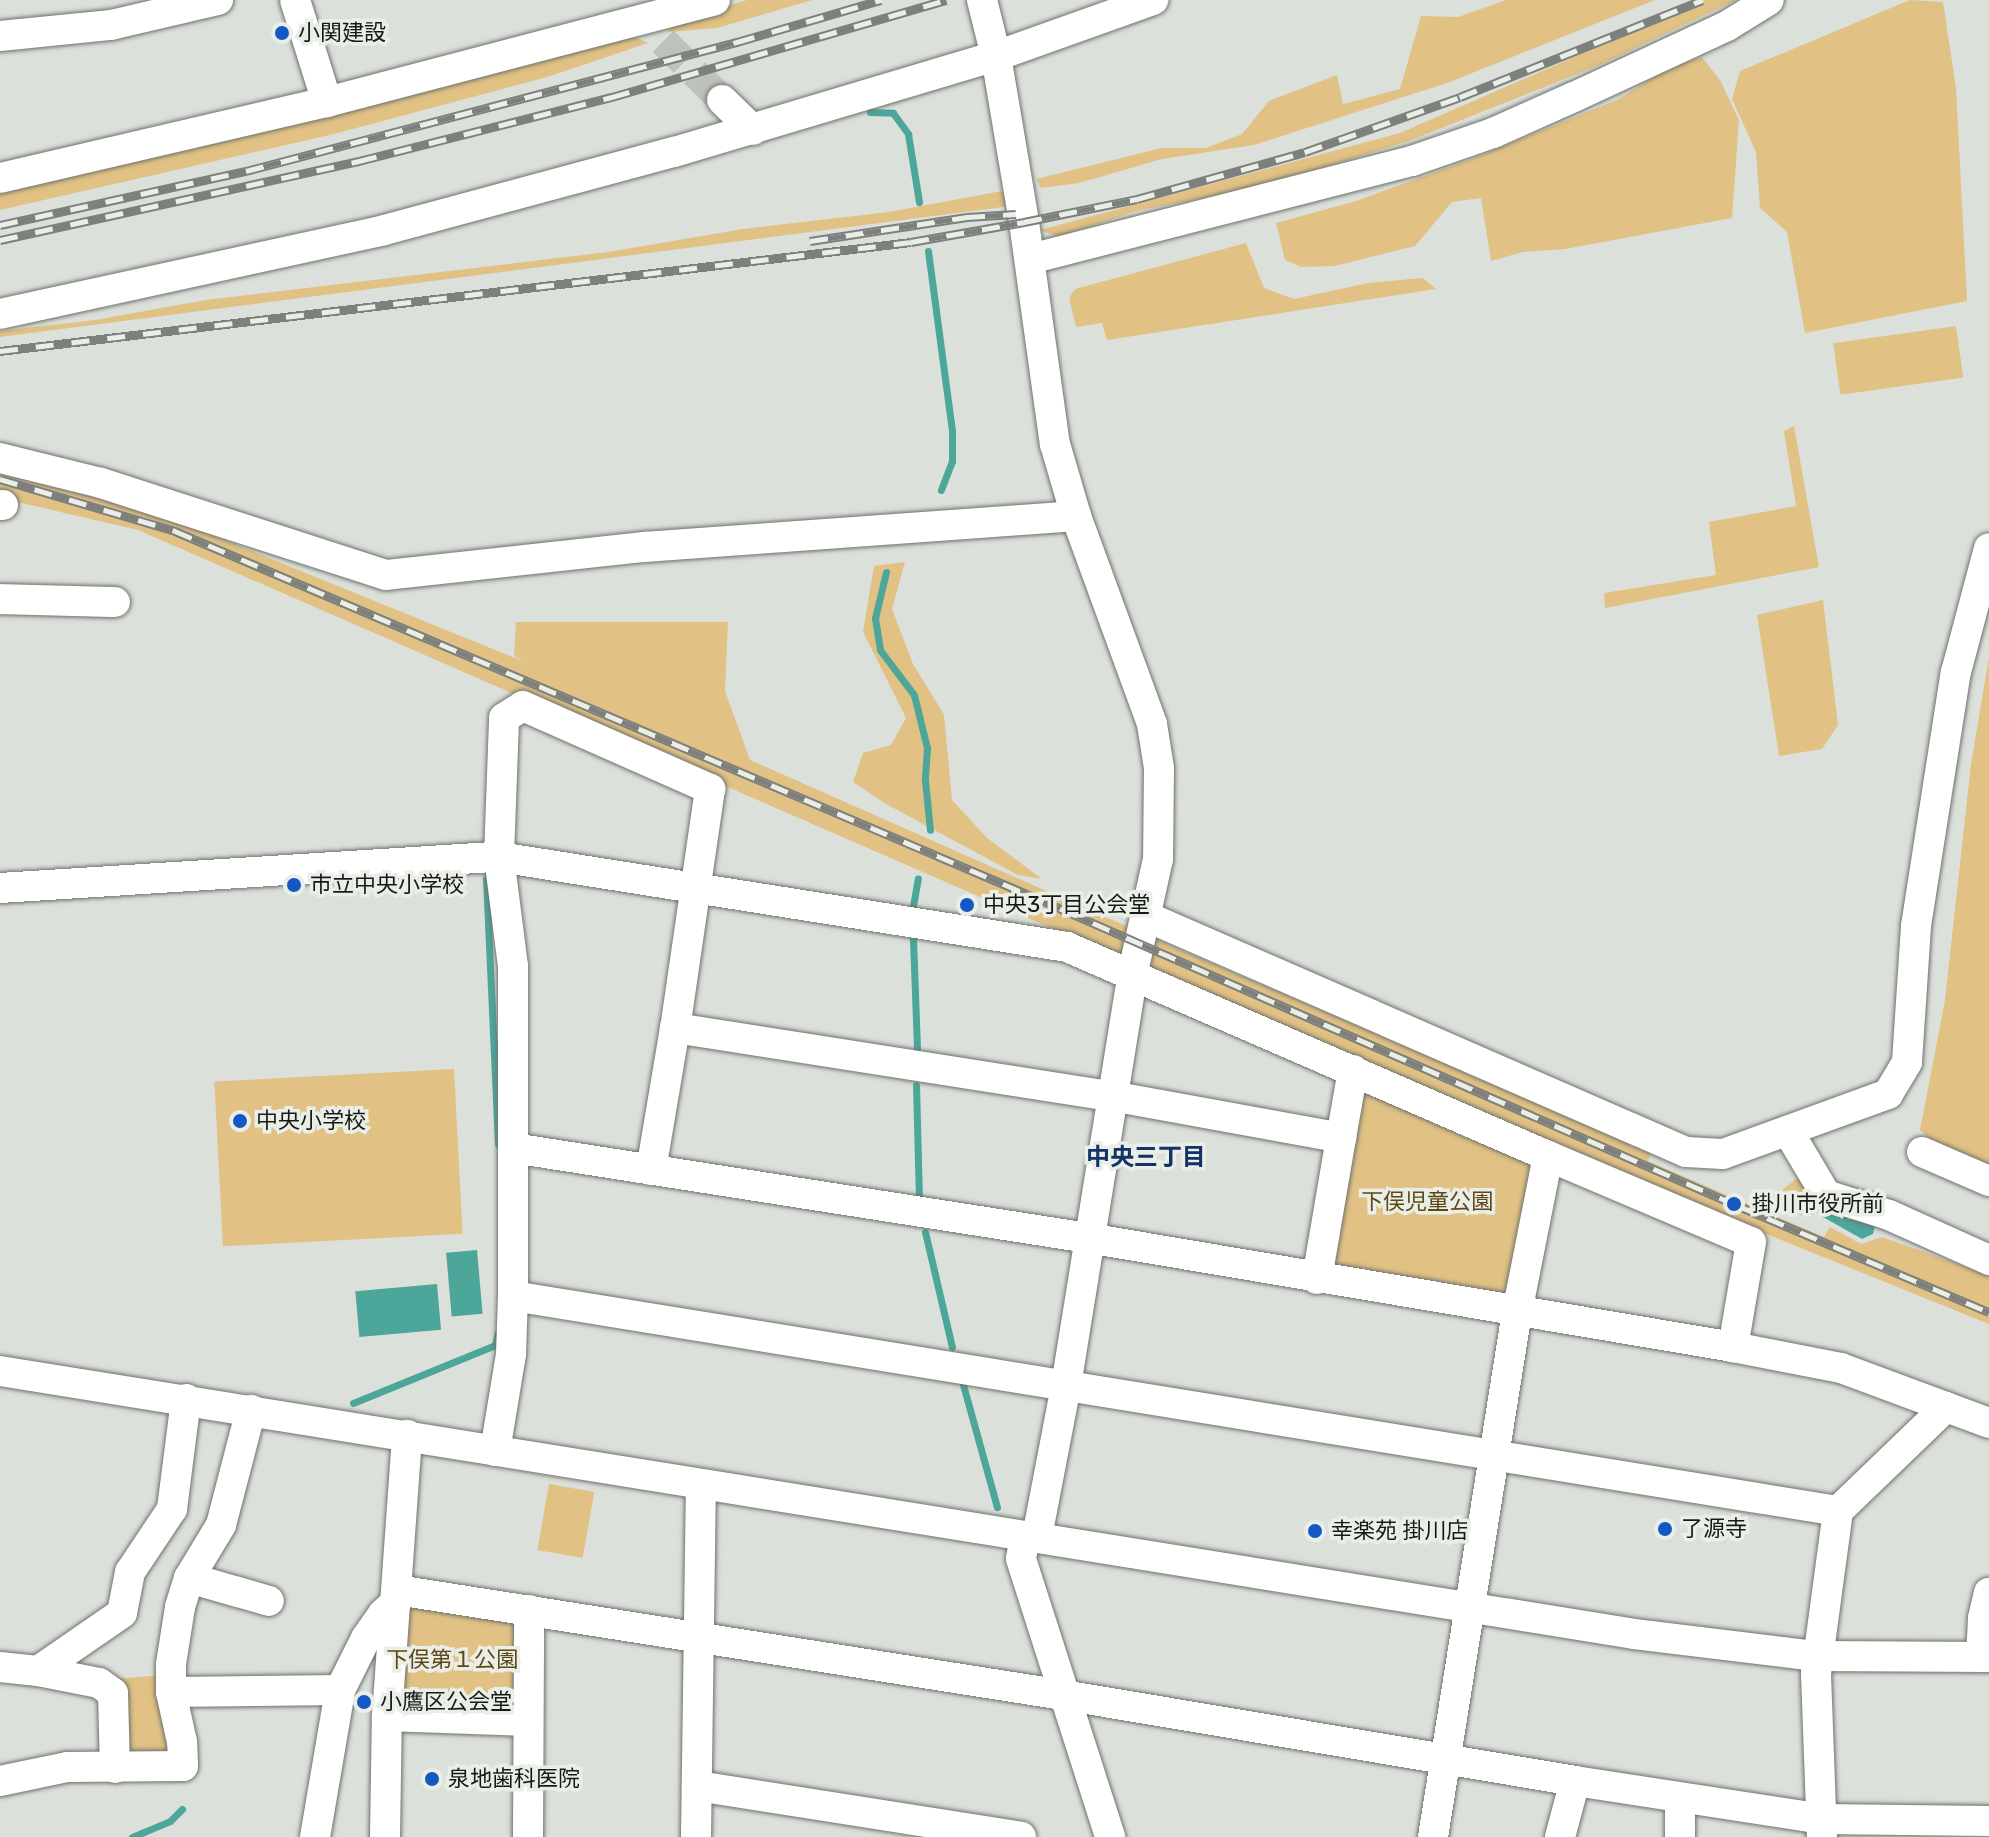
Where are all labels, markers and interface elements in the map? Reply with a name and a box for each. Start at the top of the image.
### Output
place label: 小関建設 [298,20,386,46]
marker: 小関建設 [273,24,291,42]
place label: 市立中央小学校 [310,872,464,898]
marker: 市立中央小学校 [285,876,303,894]
place label: 中央3丁目公会堂 [983,892,1150,918]
marker: 中央3丁目公会堂 [958,896,976,914]
place label: 中央小学校 [256,1108,366,1134]
marker: 中央小学校 [231,1112,249,1130]
district label: 中央三丁目 [1086,1144,1206,1172]
park label: 下俣児童公園 [1361,1189,1493,1215]
place label: 掛川市役所前 [1752,1191,1884,1217]
marker: 掛川市役所前 [1723,1193,1745,1215]
place label: 了源寺 [1681,1516,1747,1542]
place label: 幸楽苑 掛川店 [1331,1518,1468,1544]
marker: 了源寺 [1656,1520,1674,1538]
marker: 幸楽苑 掛川店 [1306,1522,1324,1540]
park label: 下俣第１公園 [386,1647,518,1673]
place label: 小鷹区公会堂 [380,1689,512,1715]
marker: 小鷹区公会堂 [355,1693,373,1711]
place label: 泉地歯科医院 [448,1766,580,1792]
marker: 泉地歯科医院 [423,1770,441,1788]

